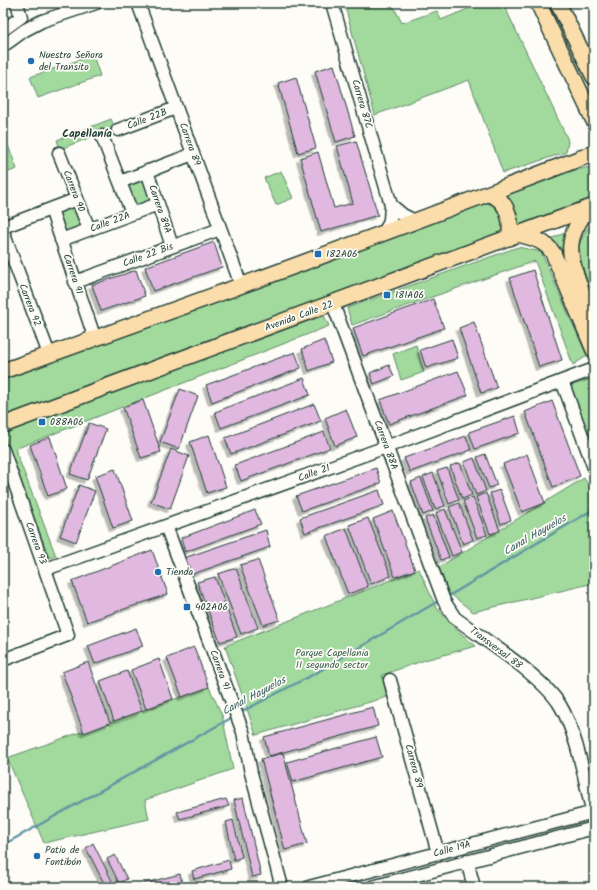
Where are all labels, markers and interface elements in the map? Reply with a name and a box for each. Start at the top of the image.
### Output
place label: Nuestra Señora del Transito [39,47,103,75]
marker: Nuestra Señora del Transito [26,56,36,66]
street label: Carrera 87C [347,78,377,130]
street label: Calle 22B [124,104,170,134]
street label: Carrera 89 [175,120,205,168]
district label: Capellanía [62,125,112,143]
street label: Carrera 90 [59,168,89,214]
street label: Carrera 89A [144,182,176,236]
street label: Calle 22A [88,207,132,237]
street label: Calle 22 Bis [120,238,176,272]
place label: 182A06 [326,246,358,262]
marker: 182A06 [313,249,323,259]
street label: Carrera 91 [59,252,87,296]
street label: Carrera 92 [15,281,46,329]
place label: 181A06 [395,287,424,303]
marker: 181A06 [382,290,392,300]
street label: Avenida Calle 22 [262,296,336,336]
place label: 088A06 [50,414,84,430]
marker: 088A06 [37,417,47,427]
street label: Carrera 88A [370,418,402,472]
street label: Calle 21 [296,460,332,486]
water label: Canal Hayuelos [500,509,571,560]
street label: Carrera 93 [21,519,51,567]
place label: Tienda [166,564,194,580]
marker: Tienda [153,567,163,577]
place label: 402A06 [195,599,228,615]
marker: 402A06 [182,602,192,612]
street label: Transversal 88 [466,623,527,674]
park label: Parque Capellania II segundo sector [295,645,369,673]
street label: Carrera 91 [205,648,235,692]
water label: Canal Hayuelos [219,671,290,720]
street label: Carrera 89 [400,742,428,790]
street label: Calle 19A [431,836,473,862]
place label: Patio de Fontibón [45,842,81,870]
marker: Patio de Fontibón [32,851,42,861]

